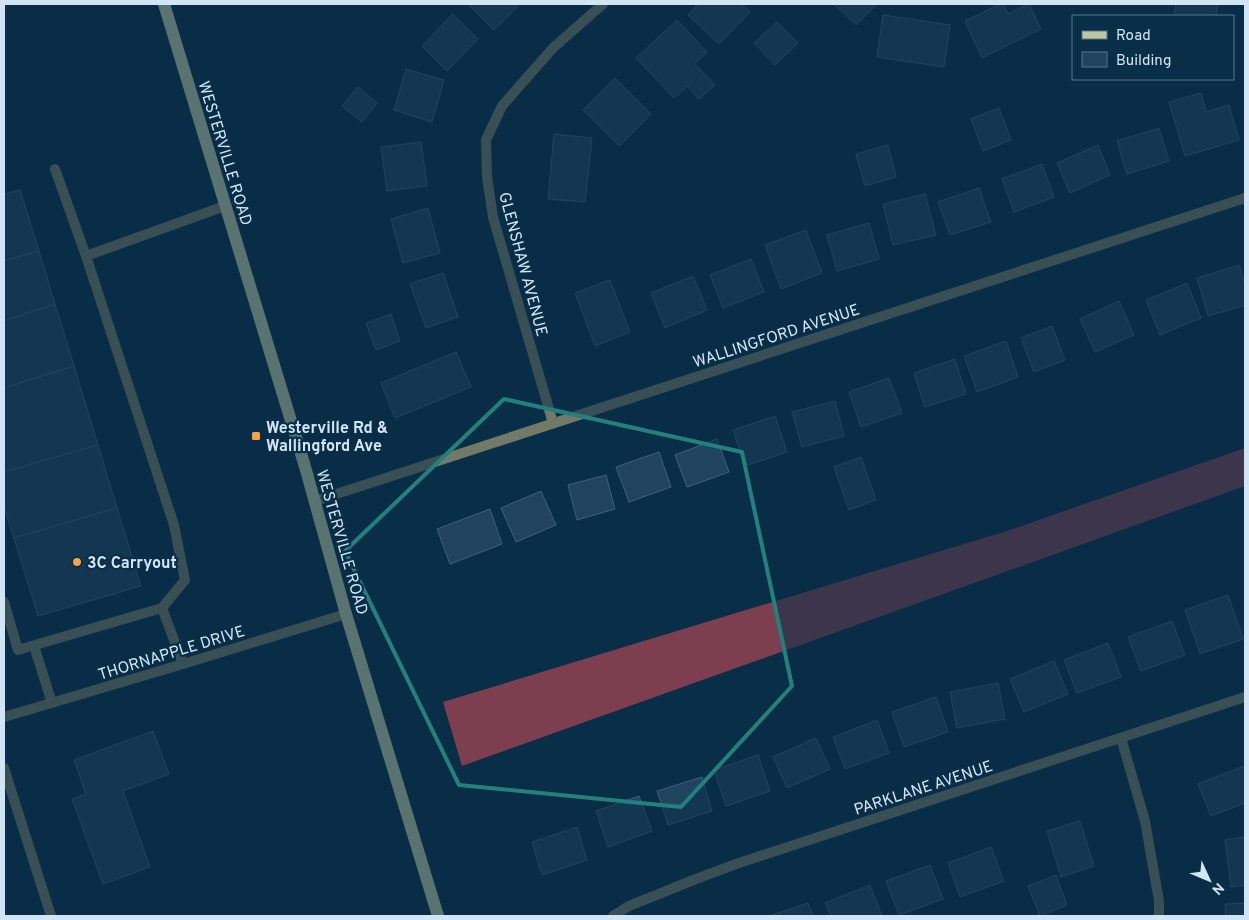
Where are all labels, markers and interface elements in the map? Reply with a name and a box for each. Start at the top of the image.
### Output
legend [1072,15,1234,80]
text: Road [1116,27,1151,46]
text: Building [1116,52,1171,71]
street label: WESTERVILLE ROAD [193,79,256,228]
street label: GLENSHAW AVENUE [493,190,551,339]
street label: WALLINGFORD AVENUE [691,300,863,373]
place label: Westerville Rd & Wallingford Ave [266,419,388,457]
marker: Westerville Rd & Wallingford Ave [250,430,262,442]
street label: WESTERVILLE ROAD [311,468,371,617]
place label: 3C Carryout [87,554,177,574]
marker: 3C Carryout [71,556,83,568]
street label: THORNAPPLE DRIVE [96,622,247,686]
street label: PARKLANE AVENUE [852,757,996,821]
north arrow [1184,855,1234,905]
text: N [1208,878,1227,898]

